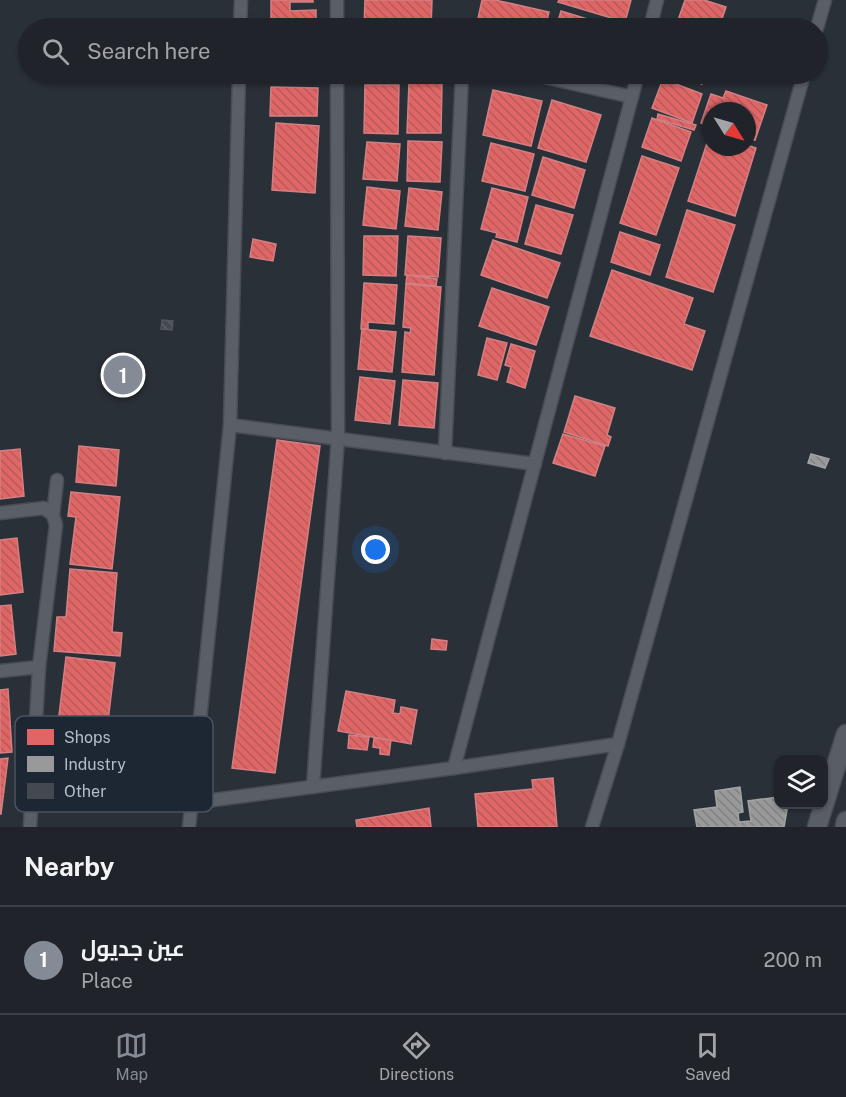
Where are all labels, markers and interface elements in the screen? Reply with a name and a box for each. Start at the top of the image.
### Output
search box [18,18,828,84]
icon: search [39,35,72,68]
text: Search here [87,38,211,64]
north arrow [702,102,756,156]
pin: 1 [104,352,142,398]
your location [361,535,390,564]
legend [15,716,213,812]
text: Shops [64,728,111,747]
text: Industry [64,755,126,774]
map controls [774,755,828,809]
button: layers [774,755,828,809]
text: Other [64,782,106,801]
text: Nearby [24,851,114,882]
text: عين جديول [81,935,185,961]
text: 1 [39,948,48,972]
text: 200 m [764,948,822,972]
text: Place [81,969,133,993]
tab: Map [115,1029,148,1084]
tab: Directions [379,1029,454,1084]
tab: Saved [685,1029,731,1084]

